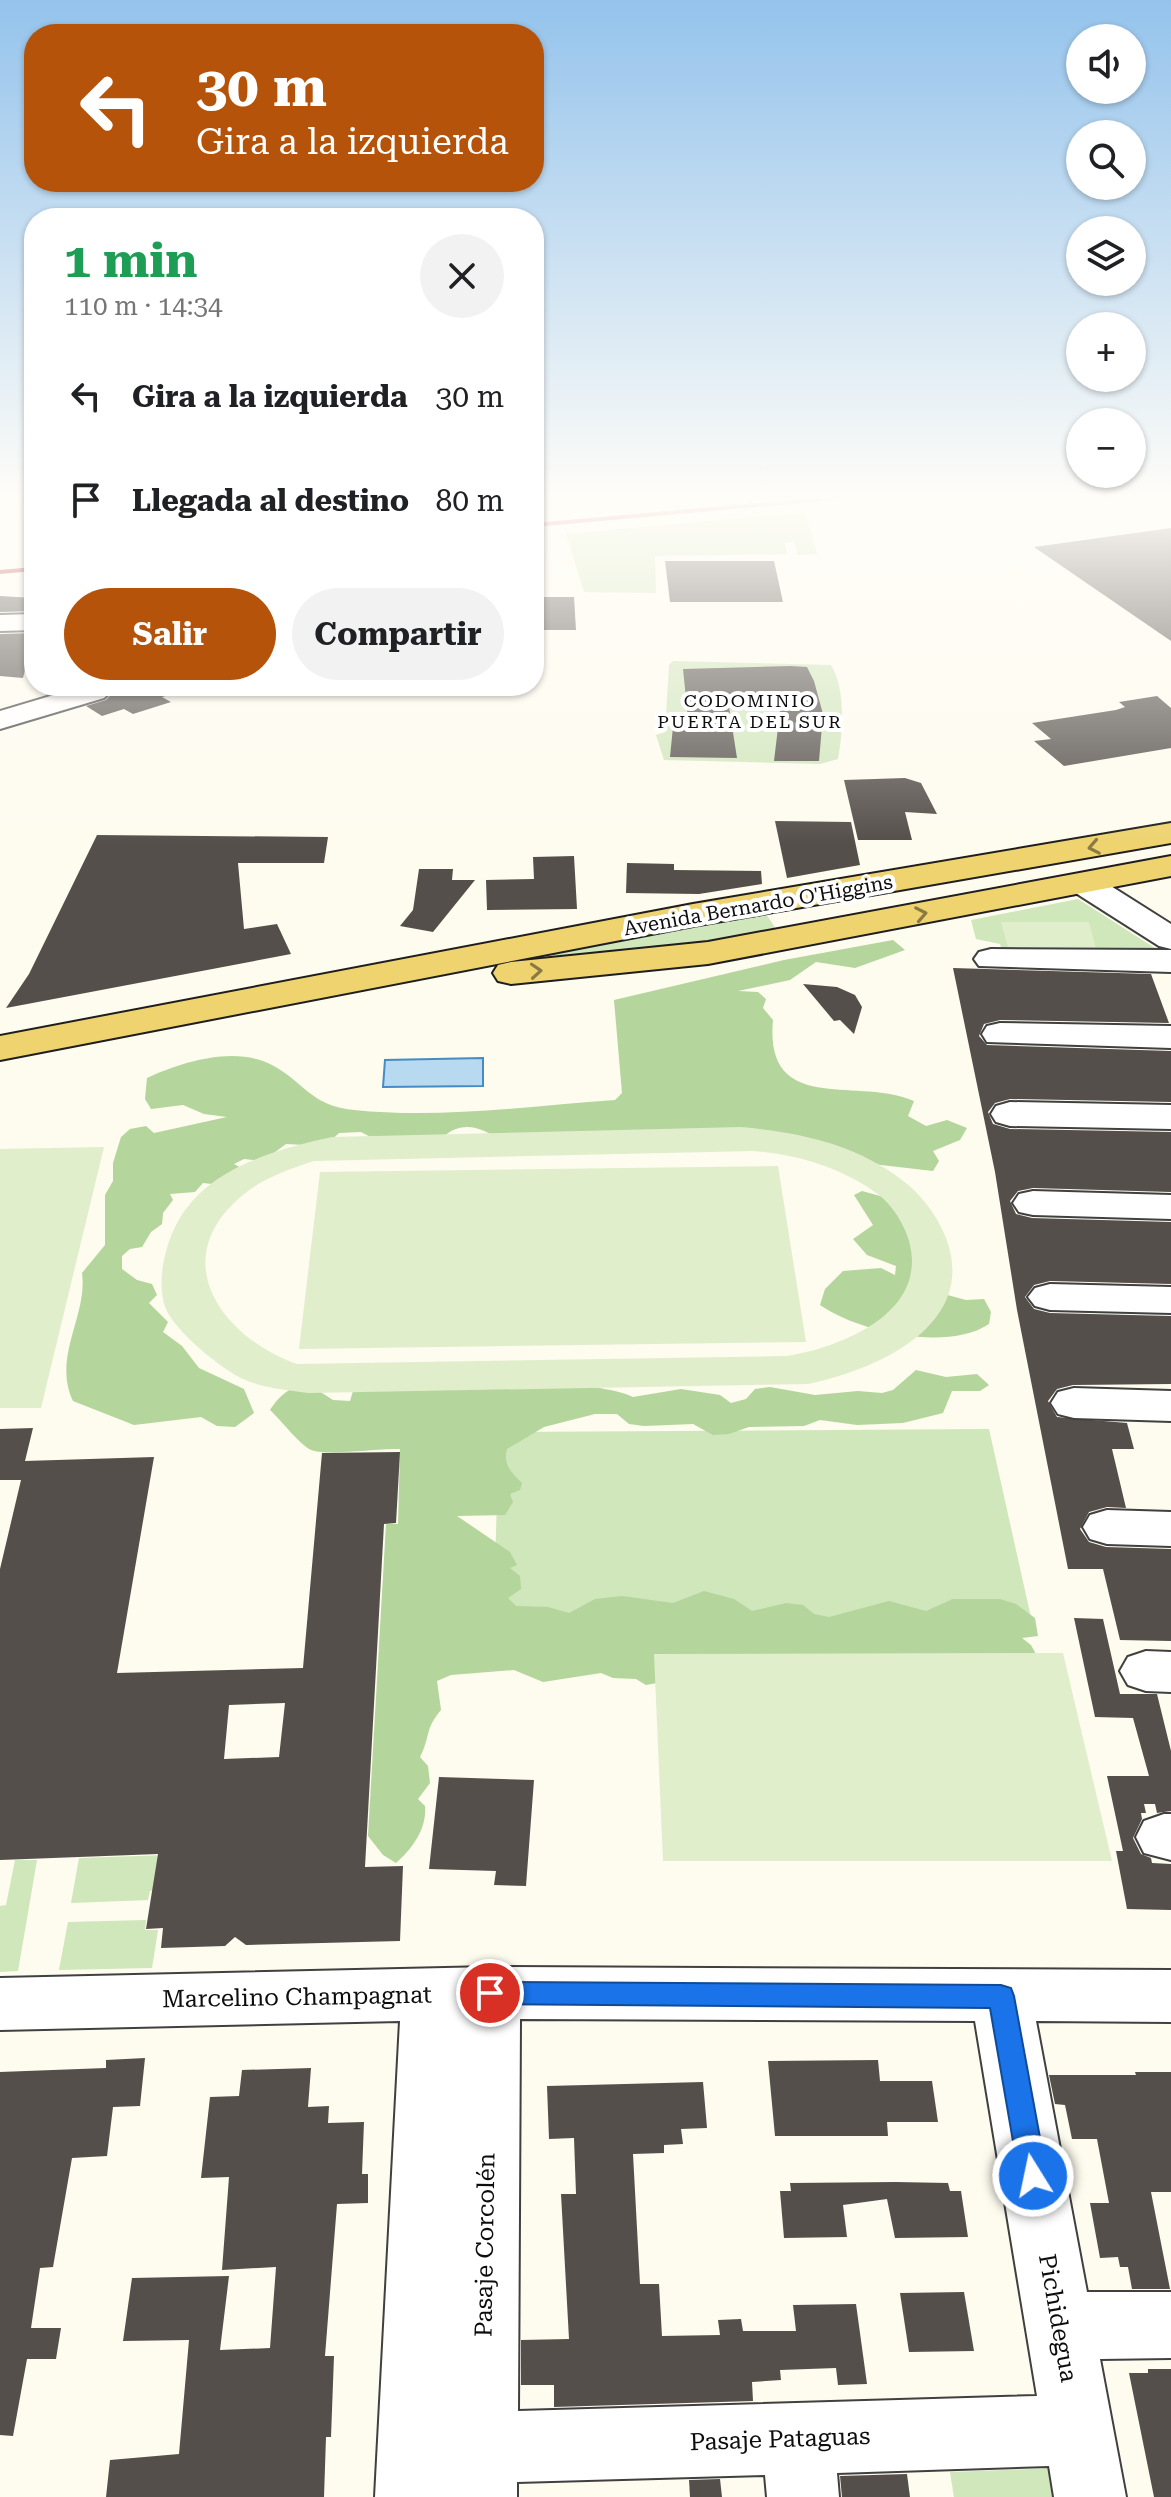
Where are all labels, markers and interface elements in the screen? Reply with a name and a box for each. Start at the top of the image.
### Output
map controls [1066,24,1146,488]
button: sound [1066,24,1146,104]
text: 30 m [196,54,327,120]
icon: left [64,56,168,160]
button: search [1066,120,1146,200]
text: Gira a la izquierda [196,121,509,163]
button: layers [1066,216,1146,296]
text: 1 min [64,233,197,289]
button: close [420,234,504,318]
text: 110 m · 14:34 [64,291,223,321]
button: + [1066,312,1146,392]
icon: left [64,374,108,418]
text: Gira a la izquierda [132,379,408,414]
text: 30 m [435,379,504,414]
button: − [1066,408,1146,488]
icon: arrive [64,478,108,522]
text: Llegada al destino [132,483,409,518]
text: 80 m [435,483,504,518]
button: Salir [64,588,276,680]
button: Compartir [292,588,504,680]
district label: CODOMINIO PUERTA DEL SUR [657,690,843,732]
one-way arrow [1088,837,1101,854]
street label: Avenida Bernardo O'Higgins [622,869,894,941]
one-way arrow [914,906,928,923]
one-way arrow [530,963,543,980]
pin [456,1959,524,2027]
icon: arrive [468,1971,512,2015]
street label: Marcelino Champagnat [162,1981,432,2013]
position arrow [991,2134,1075,2218]
street label: Pasaje Corcolén [469,2153,501,2337]
street label: Pichidegua [1033,2252,1083,2384]
street label: Pasaje Pataguas [689,2422,871,2456]

